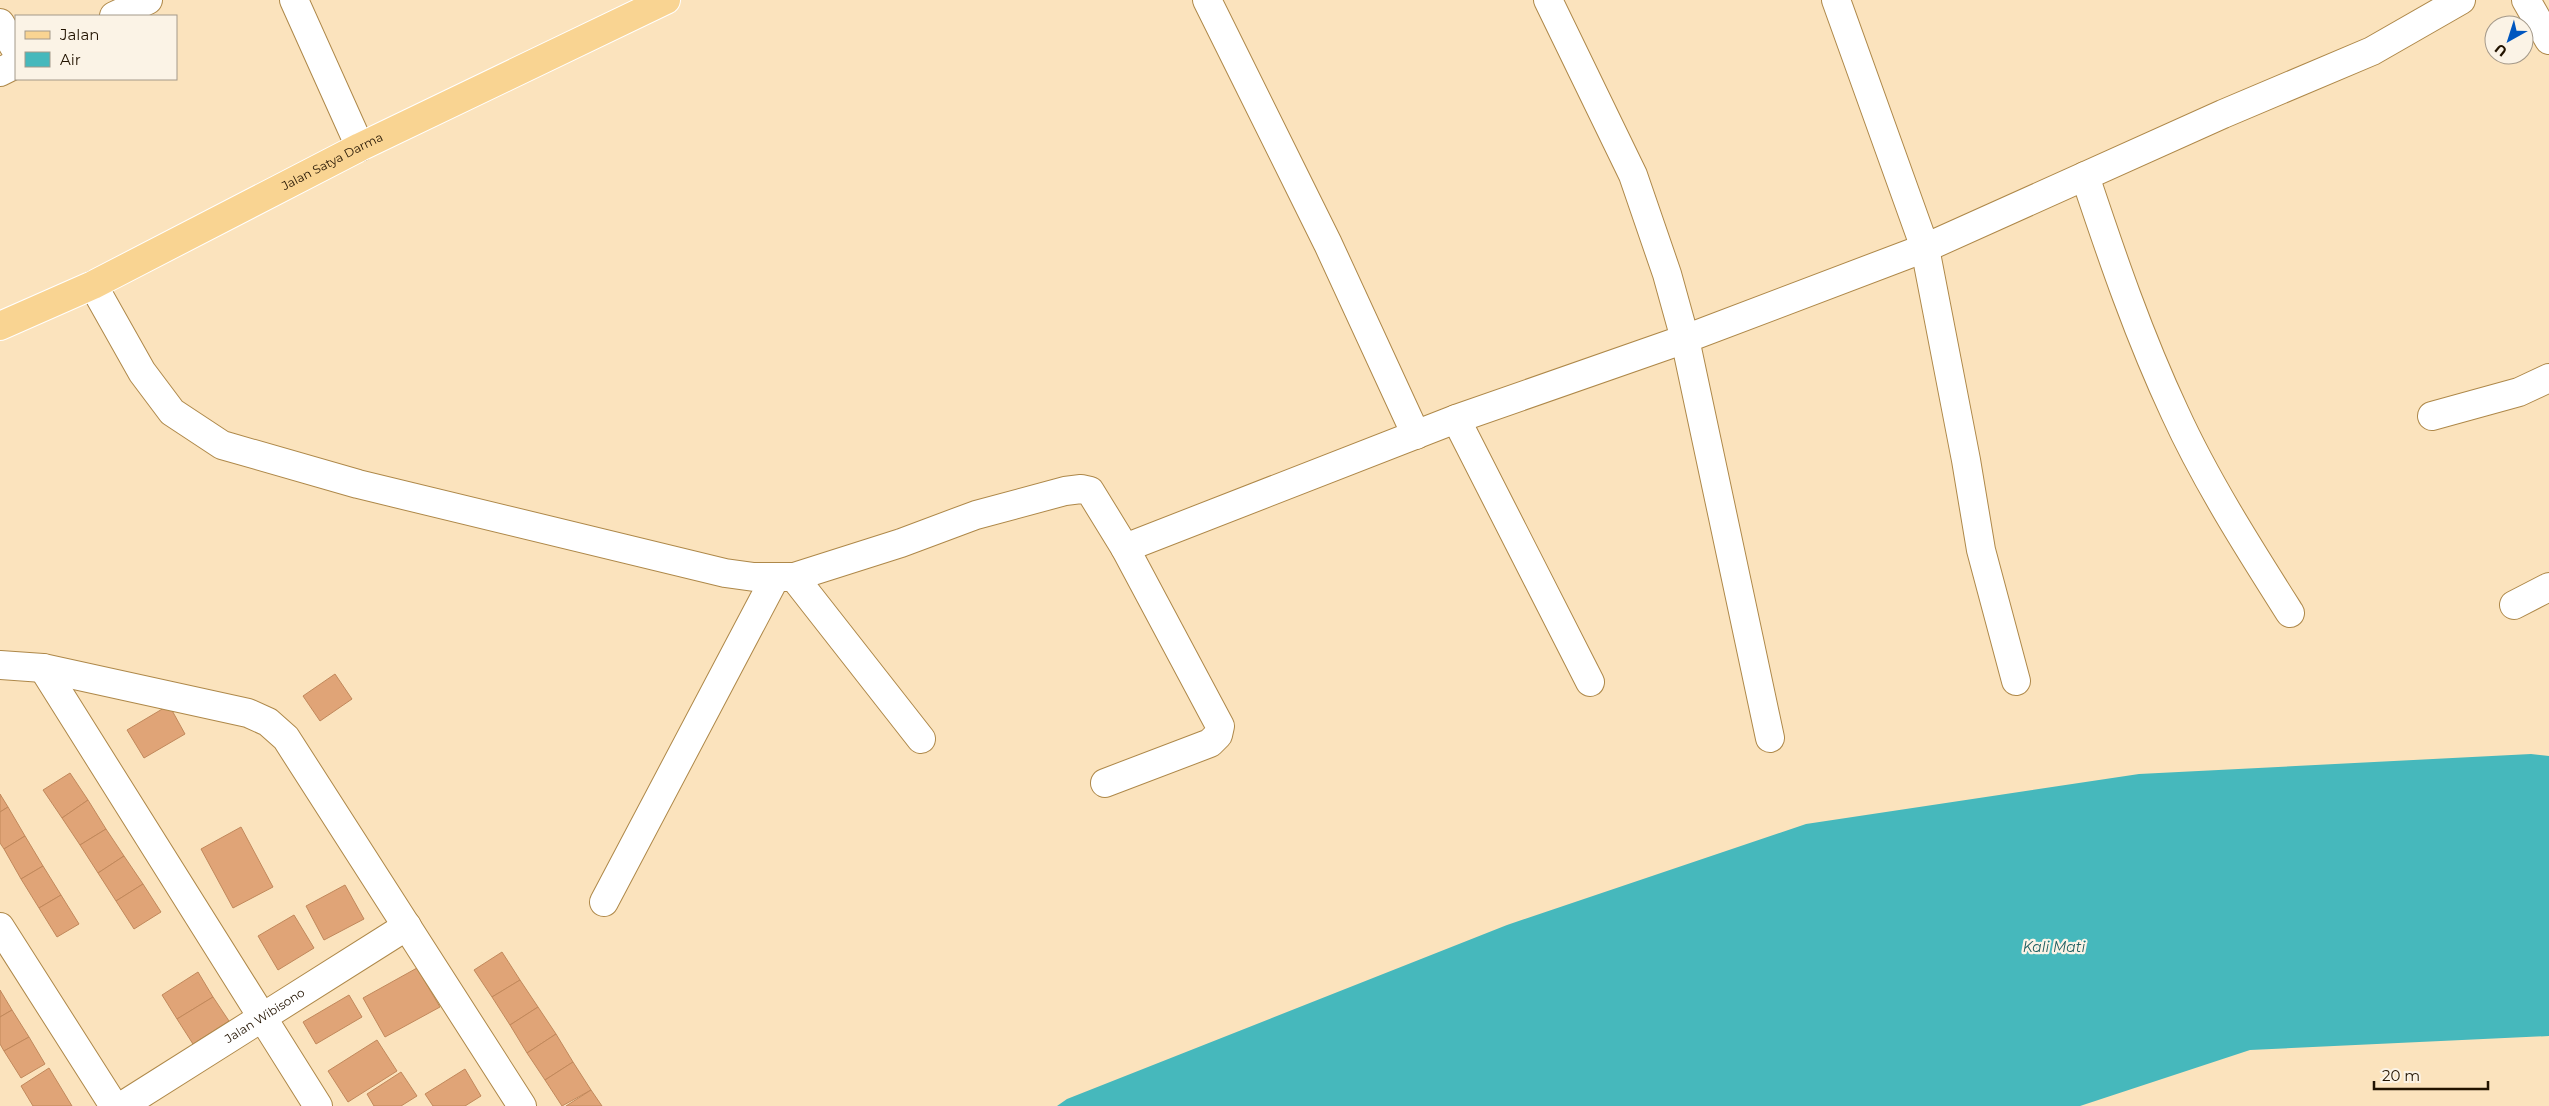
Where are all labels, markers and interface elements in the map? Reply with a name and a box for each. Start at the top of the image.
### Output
legend [15,15,178,80]
north arrow [2484,15,2534,65]
text: Jalan [59,25,99,44]
text: U [2491,40,2511,61]
text: Air [60,50,81,69]
street label: Jalan Satya Darma [278,129,385,194]
water label: Kali Mati [2023,938,2086,956]
street label: Jalan Wibisono [221,985,307,1047]
scale bar [2374,1058,2488,1090]
text: 20 m [2382,1066,2420,1085]

